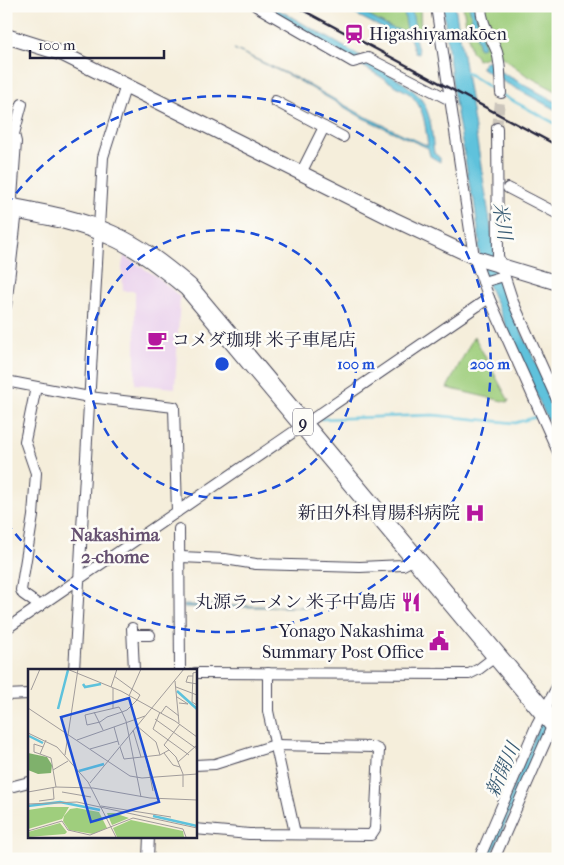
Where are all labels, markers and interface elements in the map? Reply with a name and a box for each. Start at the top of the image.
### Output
station icon: Higashiyamakōen [343,23,365,45]
place label: Higashiyamakōen [369,24,507,45]
scale bar [30,28,164,60]
text: 100 m [38,36,76,54]
water label: 米川 [488,201,516,243]
cafe icon: コメダ珈琲 米子車尾店 [146,329,168,351]
place label: コメダ珈琲 米子車尾店 [172,330,356,351]
centre of rings [213,355,231,373]
text: 100 m [337,355,375,373]
text: 200 m [470,355,510,373]
road number: 9 [293,408,313,436]
hospital icon: 新田外科胃腸科病院 [464,502,486,524]
place label: 新田外科胃腸科病院 [298,503,460,524]
district label: Nakashima 2-chome [70,524,161,568]
restaurant icon: 丸源ラーメン 米子中島店 [400,591,422,613]
place label: 丸源ラーメン 米子中島店 [195,592,396,613]
place label: Yonago Nakashima Summary Post Office [262,621,425,663]
public building icon: Yonago Nakashima Summary Post Office [428,630,450,652]
inset map [28,669,196,838]
water label: 新開川 [481,738,525,801]

